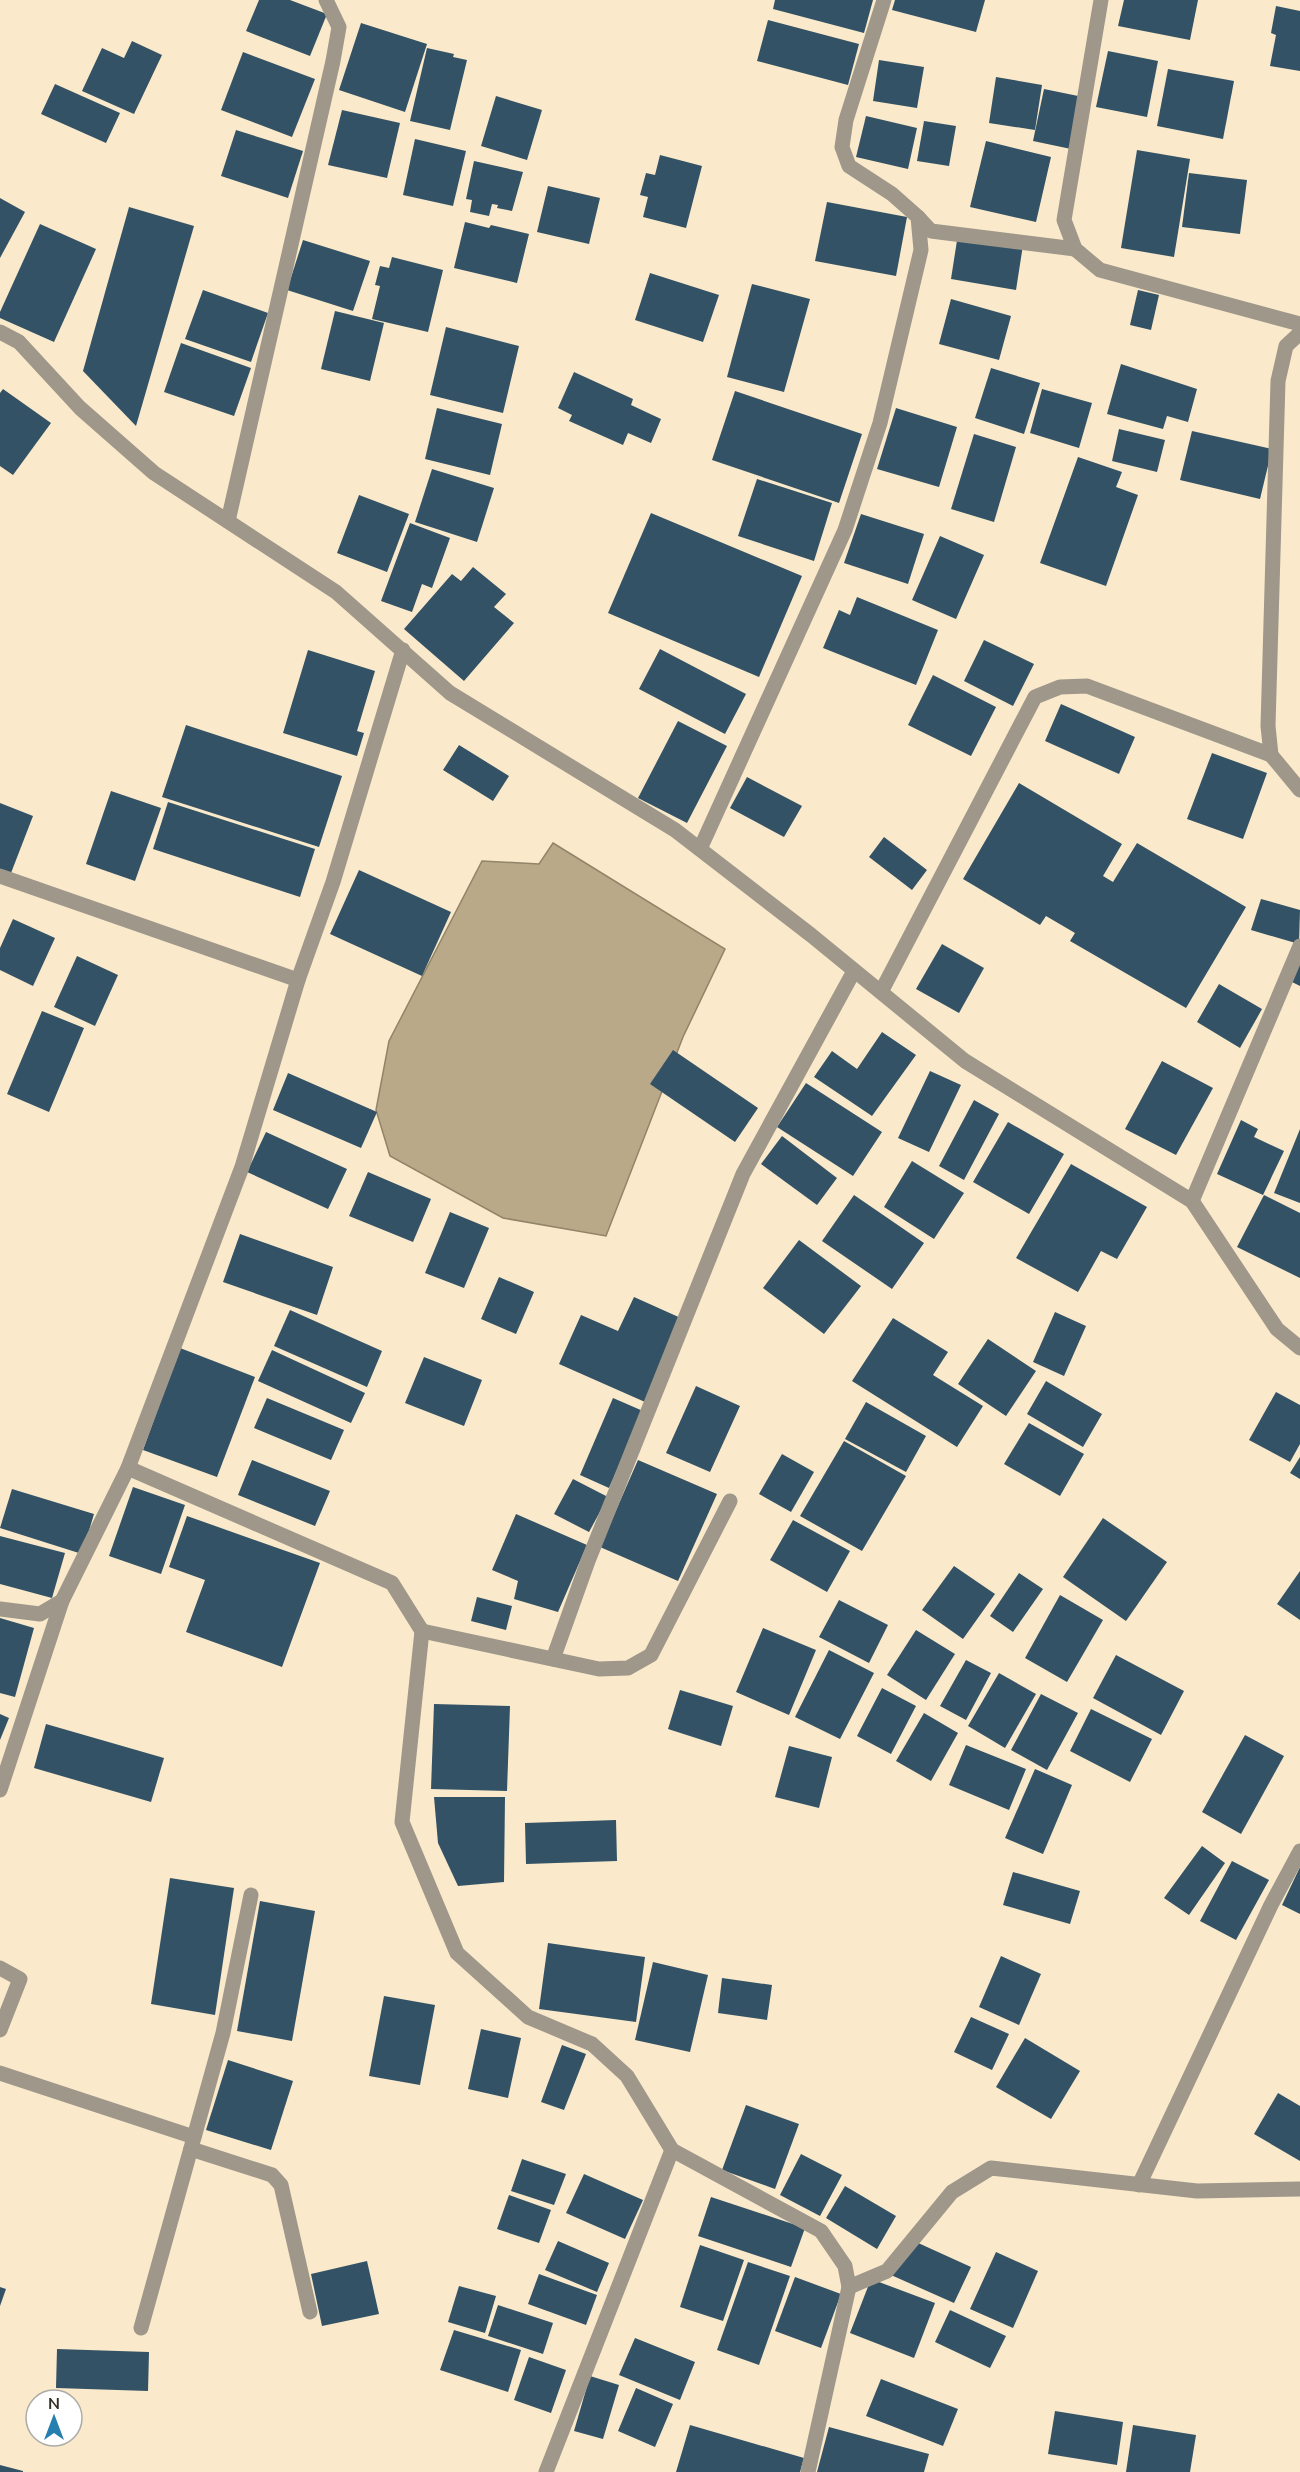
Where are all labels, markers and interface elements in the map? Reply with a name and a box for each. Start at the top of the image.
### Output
north arrow [24,2388,84,2448]
text: N [48,2393,60,2415]

